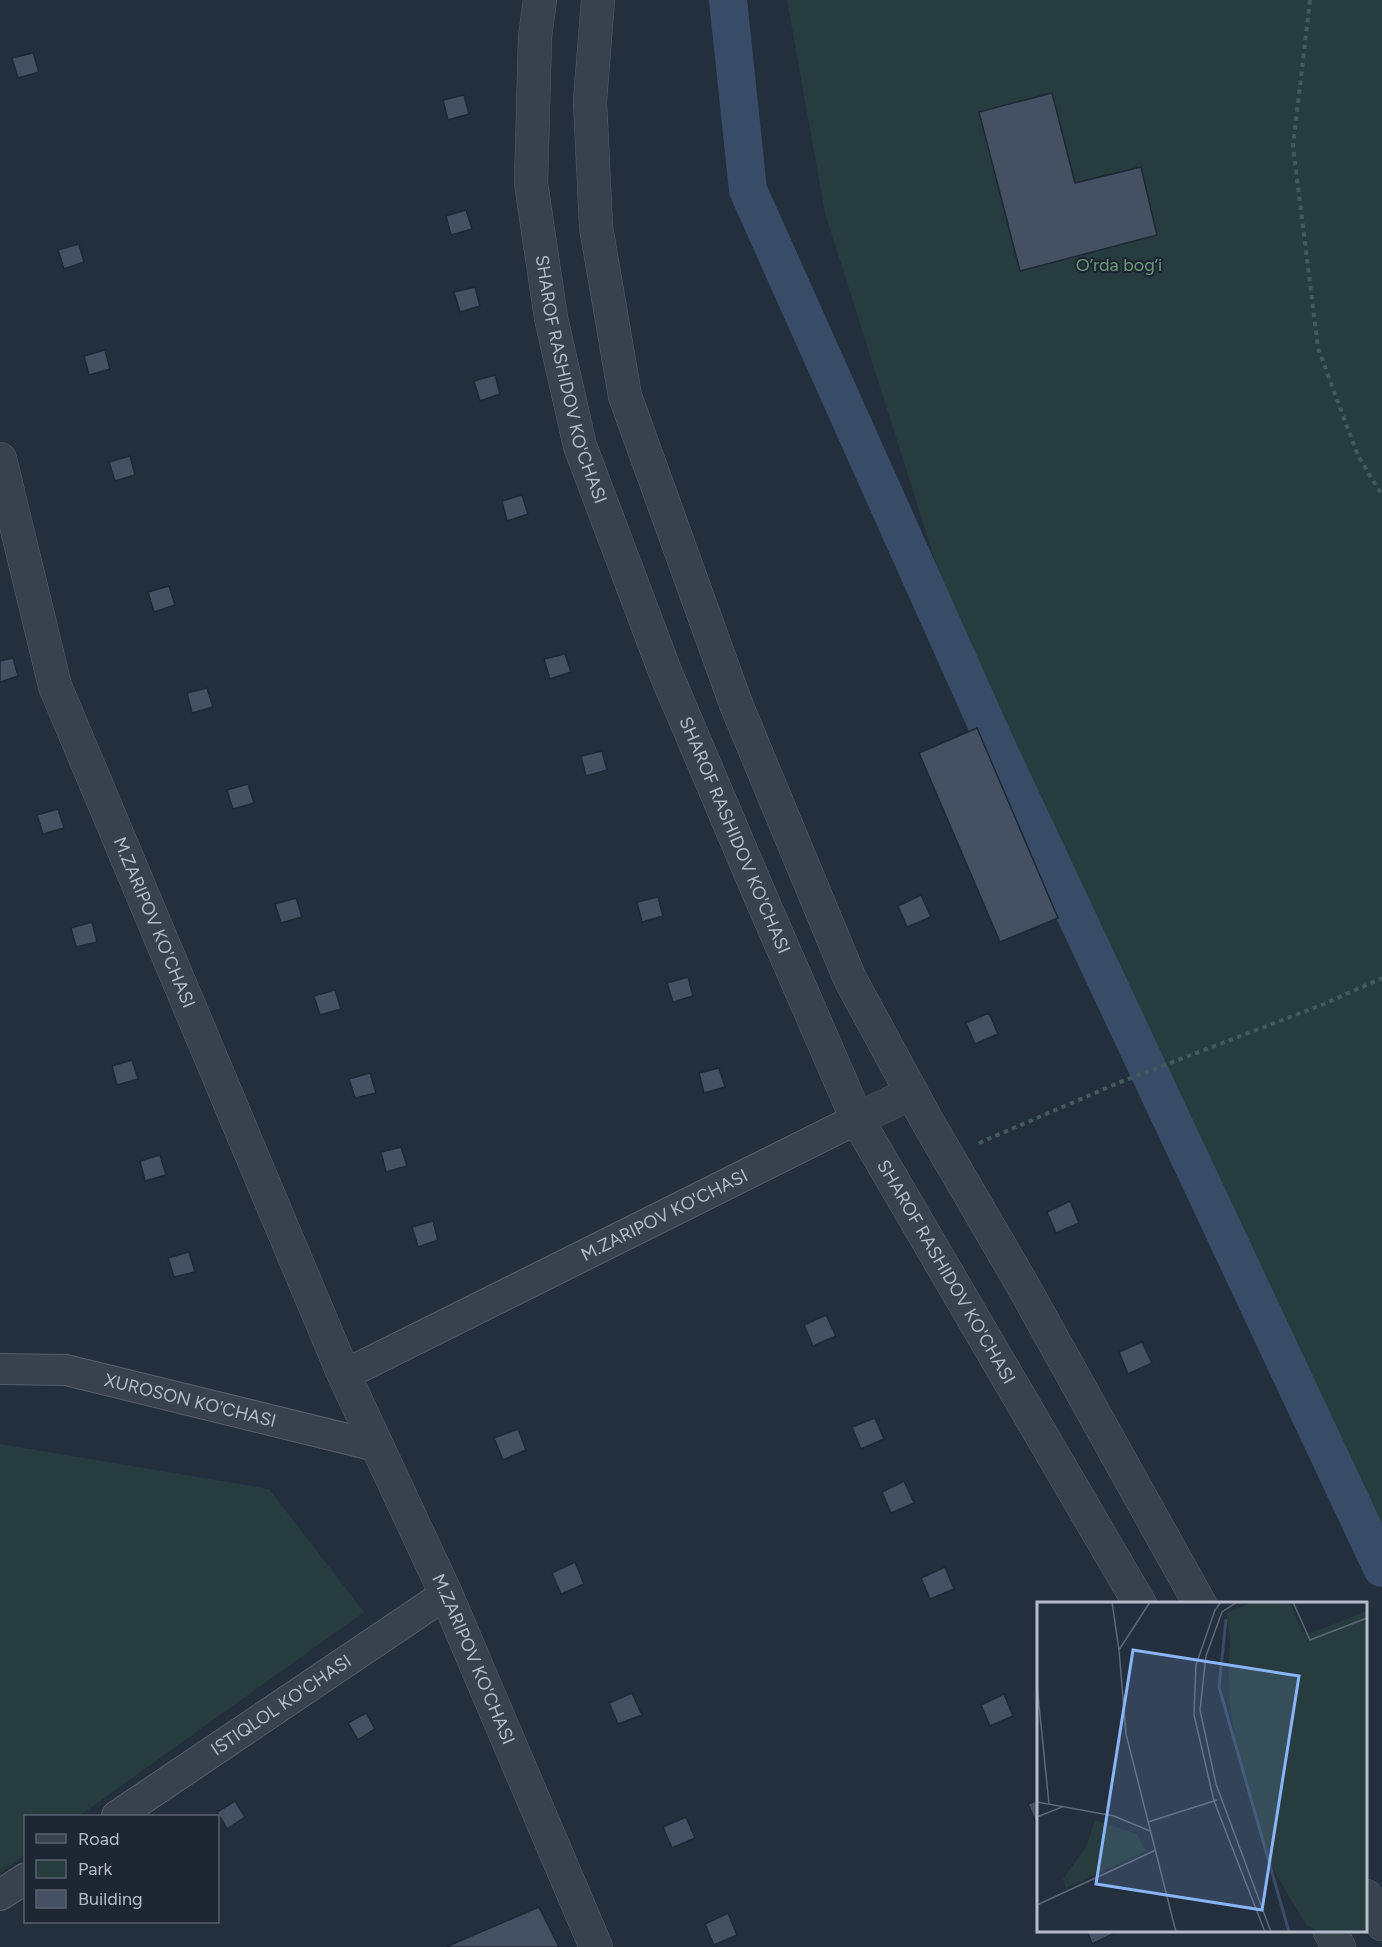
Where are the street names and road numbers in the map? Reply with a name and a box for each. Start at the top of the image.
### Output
street label: SHAROF RASHIDOV KO'CHASI [531,253,612,507]
street label: SHAROF RASHIDOV KO'CHASI [674,713,795,957]
street label: M.ZARIPOV KO'CHASI [109,834,200,1011]
street label: SHAROF RASHIDOV KO'CHASI [872,1156,1020,1388]
street label: M.ZARIPOV KO'CHASI [577,1164,751,1266]
street label: XUROSON KO'CHASI [102,1369,278,1432]
street label: M.ZARIPOV KO'CHASI [427,1570,520,1748]
street label: ISTIQLOL KO'CHASI [207,1650,356,1760]

